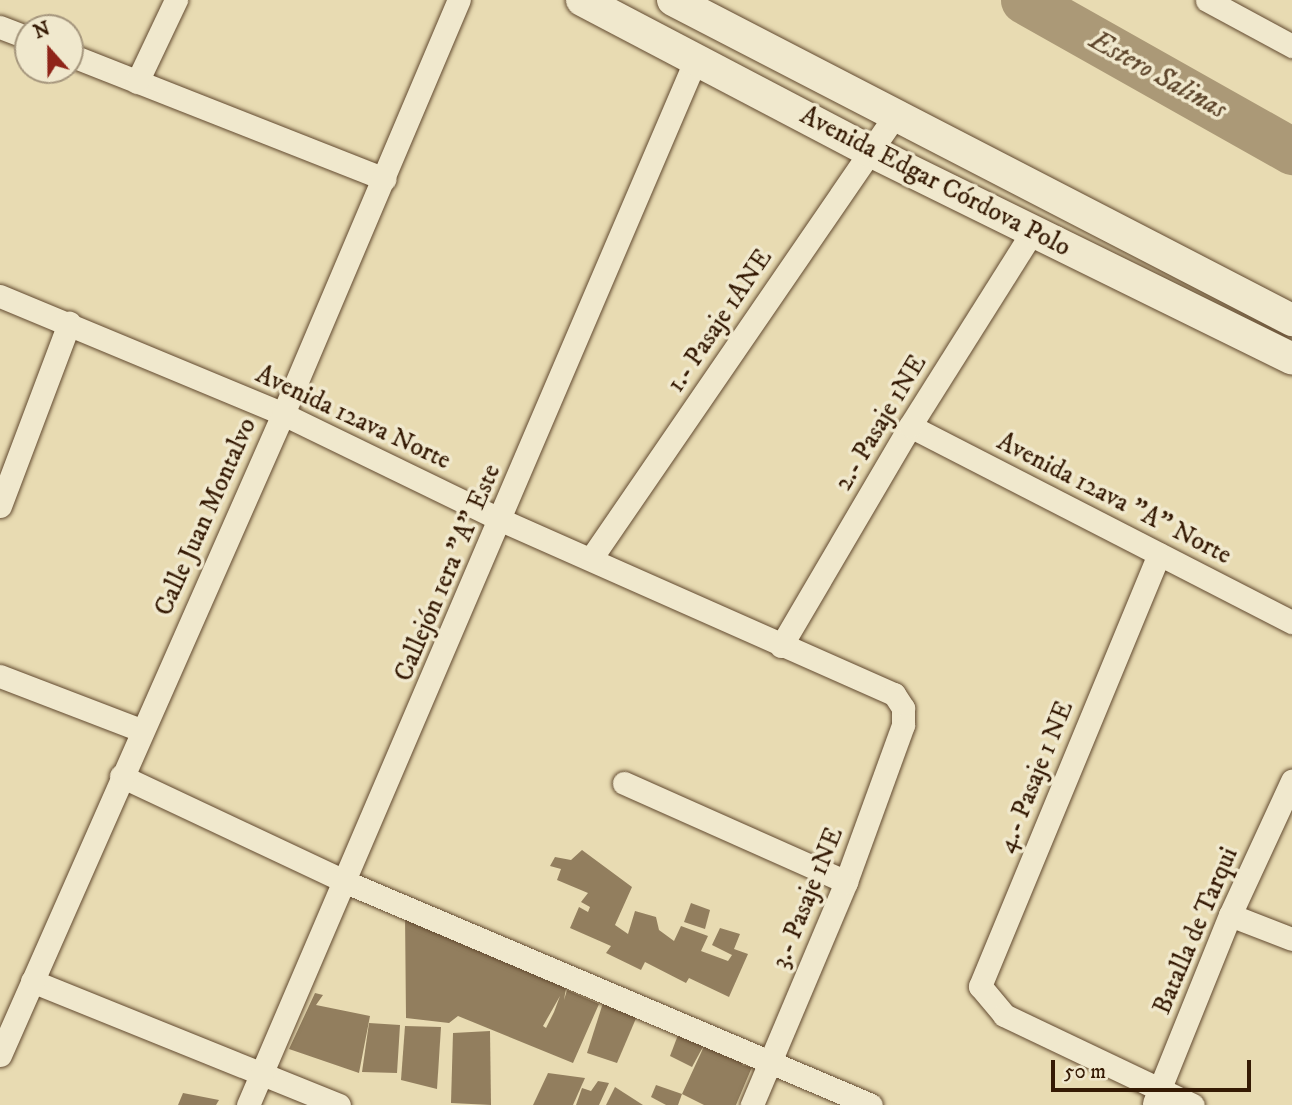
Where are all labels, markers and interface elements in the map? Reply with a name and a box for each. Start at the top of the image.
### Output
north arrow [14,14,84,84]
text: N [31,17,53,44]
water label: Estero Salinas [1084,24,1232,126]
street label: Avenida Edgar Córdova Polo [795,100,1075,264]
street label: 1.- Pasaje 1ANE [661,243,779,399]
street label: 2.- Pasaje 1NE [828,349,934,497]
street label: Avenida 12ava Norte [251,359,455,477]
street label: Calle Juan Montalvo [148,413,264,621]
street label: Avenida 12ava "A" Norte [992,426,1236,572]
street label: Callejón 1era "A" Este [388,460,508,686]
street label: 4.- Pasaje 1 NE [991,696,1081,858]
street label: 3.- Pasaje 1NE [765,823,851,973]
street label: Batalla de Tarqui [1147,843,1245,1019]
scale bar [1054,1046,1254,1090]
text: 50 m [1064,1059,1106,1085]

